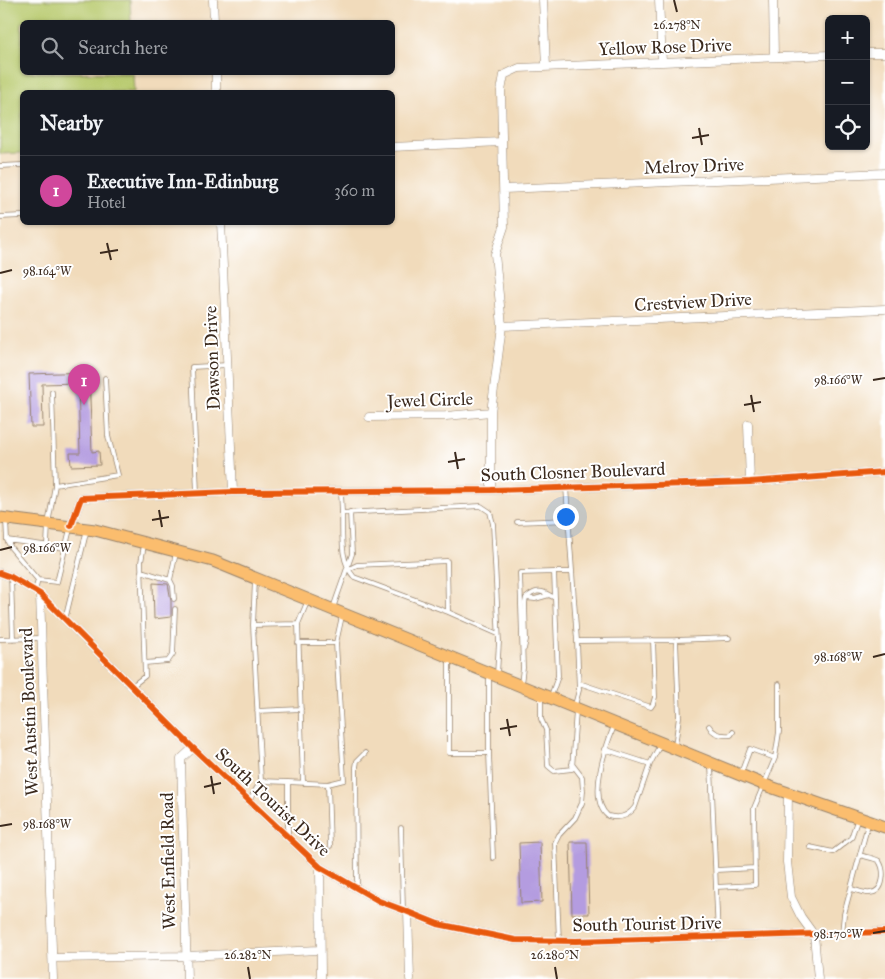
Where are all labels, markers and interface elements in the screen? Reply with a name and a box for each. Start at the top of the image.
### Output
map controls [825,15,870,150]
button: + [825,15,870,60]
text: 26.278°N [653,18,701,32]
search box [20,20,395,75]
icon: search [38,34,66,62]
street label: Yellow Rose Drive [598,34,732,60]
text: Search here [78,36,168,59]
button: − [825,60,870,105]
button: locate [825,105,870,150]
text: Nearby [40,110,103,136]
street label: Melroy Drive [643,153,745,179]
text: Executive Inn-Edinburg [87,170,278,193]
text: 1 [53,181,59,200]
text: 360 m [334,181,375,200]
text: Hotel [87,193,125,212]
text: 98.164°W [23,264,72,278]
street label: Crestview Drive [634,288,752,316]
street label: Dawson Drive [199,305,225,411]
pin: 1 [68,364,100,405]
text: 98.166°W [814,373,863,387]
street label: Jewel Circle [385,388,473,414]
street label: South Closner Boulevard [480,458,666,486]
your location [553,504,579,530]
text: 98.166°W [23,541,72,555]
street label: West Austin Boulevard [15,627,43,797]
text: 98.168°W [814,650,863,664]
street label: South Tourist Drive [211,743,335,861]
street label: West Enfield Road [156,792,180,930]
text: 98.168°W [23,817,72,831]
street label: South Tourist Drive [572,912,722,936]
text: 98.170°W [813,927,863,941]
text: 26.282°N [224,948,272,962]
text: 26.280°N [531,948,579,962]

